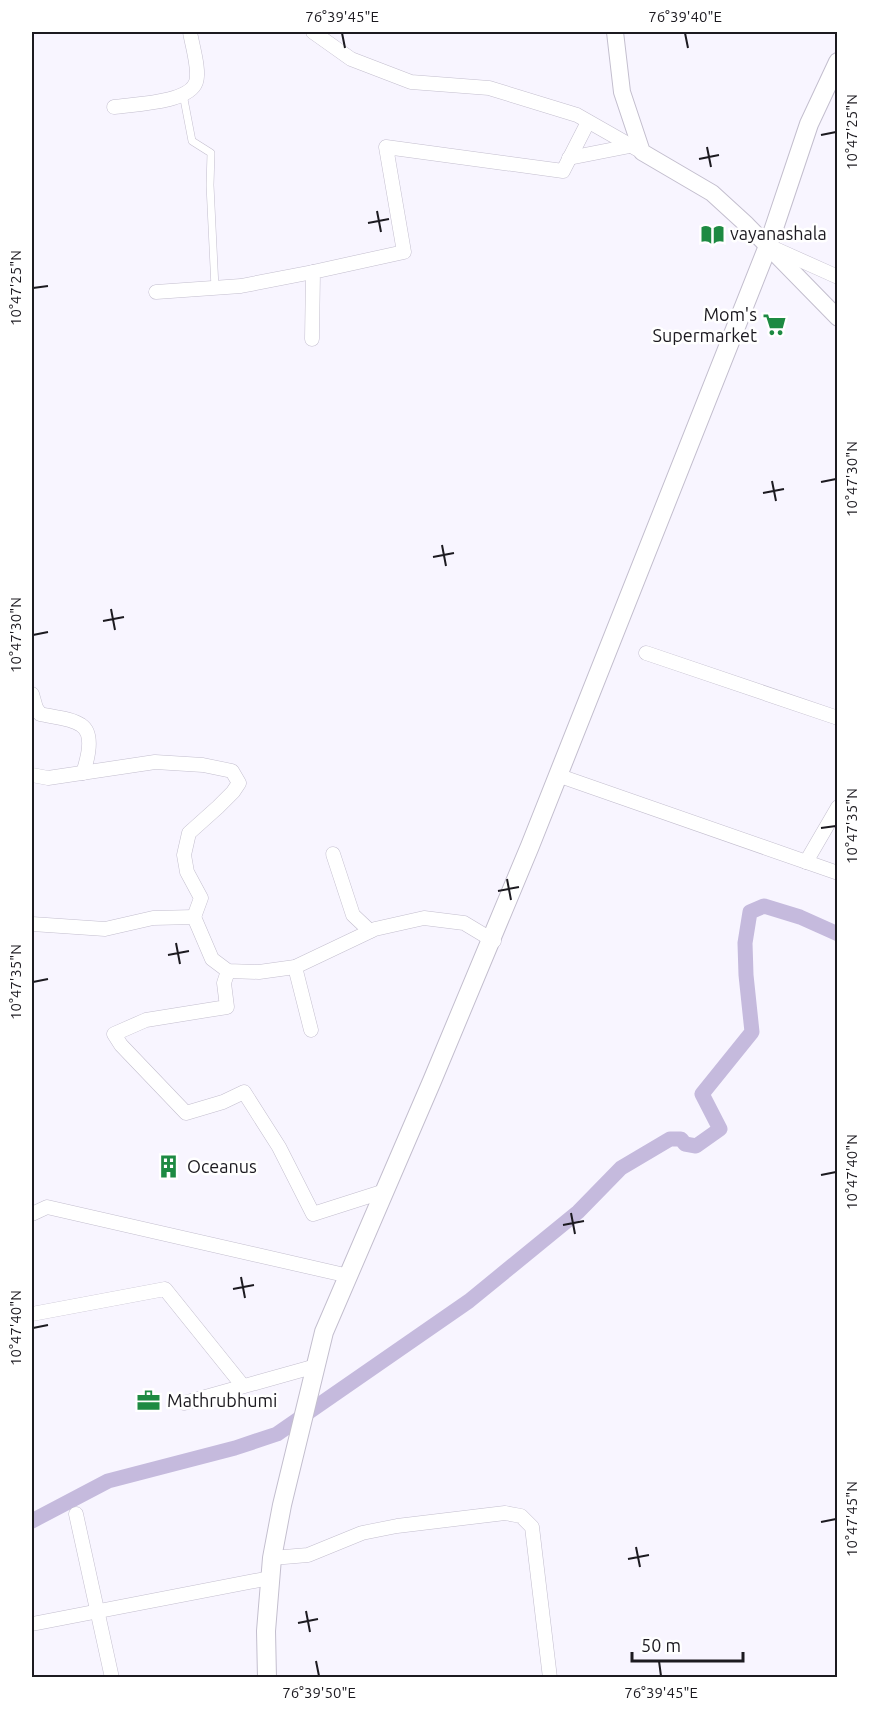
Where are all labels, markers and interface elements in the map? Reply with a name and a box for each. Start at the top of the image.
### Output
text: 76°39'45"E [305,8,379,25]
text: 76°39'40"E [648,8,722,25]
text: 10°47'25"N [843,94,860,170]
library icon: vayanashala [699,221,725,247]
place label: vayanashala [730,223,827,243]
text: 10°47'25"N [7,250,24,326]
place label: Mom's Supermarket [653,304,757,345]
supermarket icon: Mom's Supermarket [762,312,788,338]
text: 10°47'30"N [843,441,860,517]
text: 10°47'30"N [7,597,24,673]
text: 10°47'35"N [843,788,860,864]
text: 10°47'35"N [7,944,24,1020]
text: 10°47'40"N [843,1134,860,1210]
building icon: Oceanus [156,1154,182,1180]
place label: Oceanus [187,1156,257,1176]
text: 10°47'40"N [7,1290,24,1366]
office icon: Mathrubhumi [136,1388,162,1414]
place label: Mathrubhumi [167,1390,277,1410]
text: 10°47'45"N [843,1481,860,1557]
scale bar [632,1625,743,1663]
text: 50 m [641,1635,681,1655]
text: 76°39'50"E [282,1684,356,1701]
text: 76°39'45"E [624,1684,698,1701]

